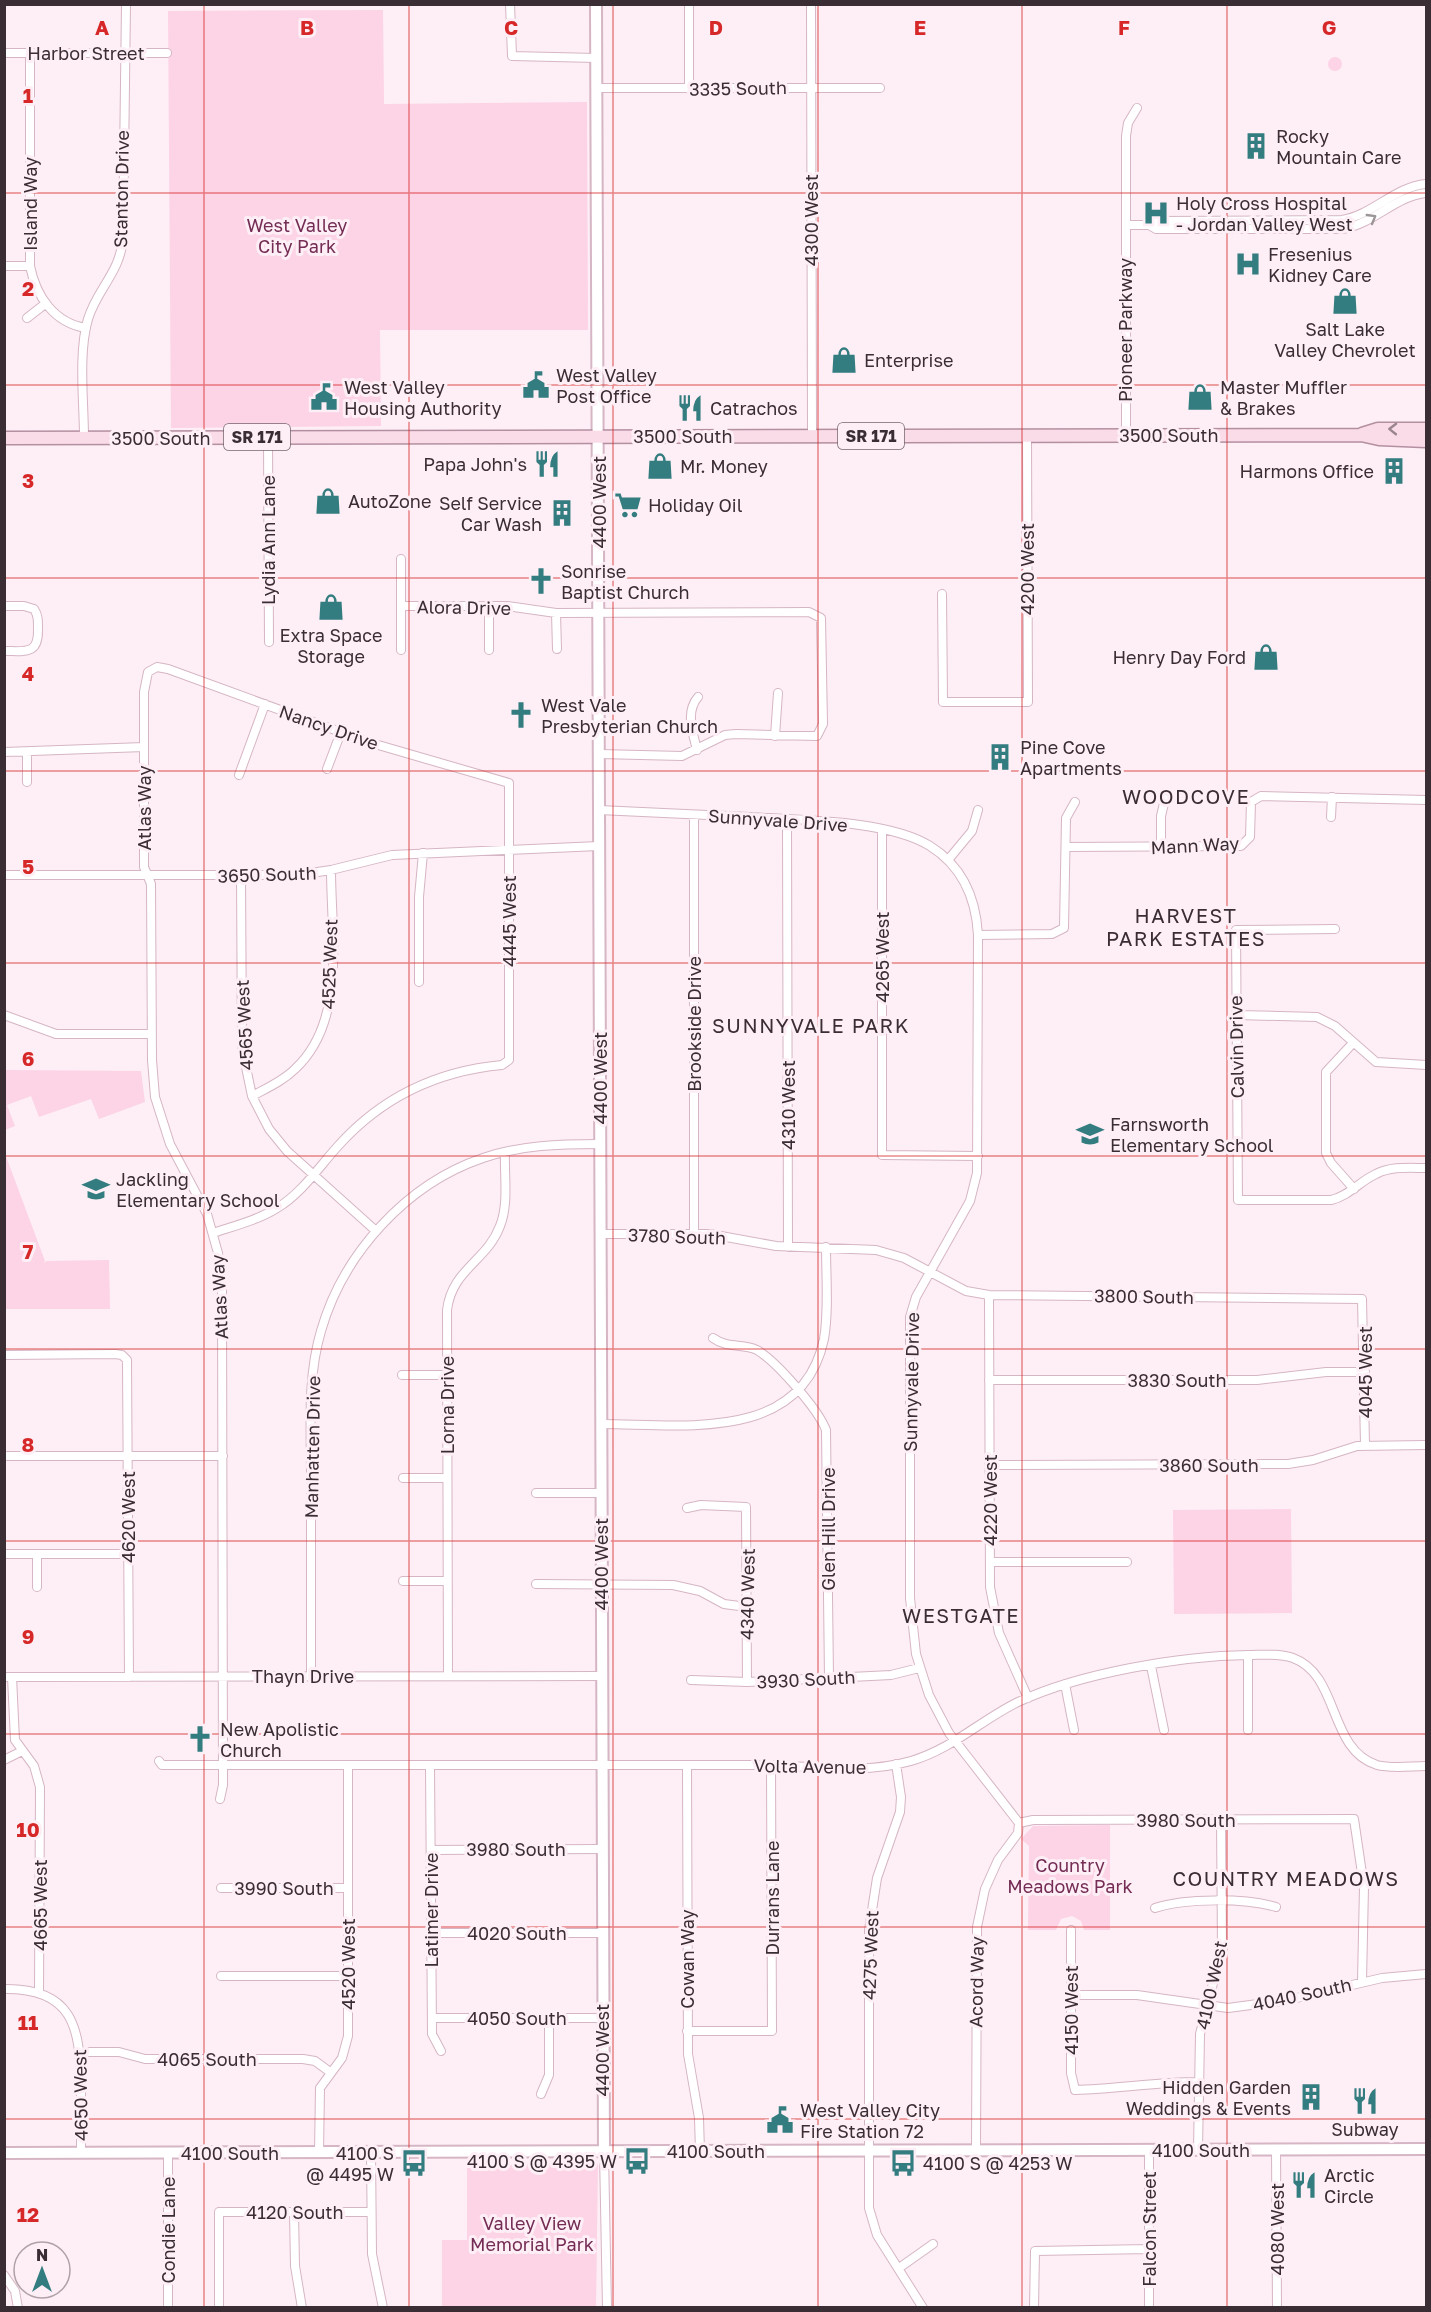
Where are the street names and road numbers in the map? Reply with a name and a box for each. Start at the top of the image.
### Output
street label: Harbor Street [27,42,145,64]
street label: 3335 South [689,76,787,100]
street label: Stanton Drive [109,130,133,248]
street label: Island Way [19,157,41,251]
street label: 4300 West [800,174,822,266]
street label: Pioneer Parkway [1114,258,1136,402]
road number: SR 171 [838,423,904,449]
road number: SR 171 [224,424,290,450]
street label: 3500 South [1119,424,1219,446]
street label: 3500 South [633,425,733,447]
street label: 3500 South [111,427,211,449]
street label: 4400 West [588,456,610,548]
street label: Lydia Ann Lane [257,475,279,605]
street label: 4200 West [1016,523,1038,615]
street label: Alora Drive [417,595,511,619]
street label: Nancy Drive [276,700,382,754]
street label: Atlas Way [133,766,155,850]
street label: Sunnyvale Drive [708,804,848,836]
street label: Mann Way [1150,832,1240,858]
street label: 3650 South [217,861,317,887]
street label: 4445 West [498,875,520,967]
street label: 4265 West [871,912,893,1003]
street label: 4525 West [316,918,342,1010]
street label: Brookside Drive [683,956,705,1092]
street label: 4565 West [231,979,257,1071]
street label: Calvin Drive [1224,995,1248,1099]
street label: 4400 West [589,1032,611,1124]
street label: 4310 West [777,1060,799,1150]
street label: 3780 South [628,1223,726,1249]
street label: Atlas Way [206,1254,232,1340]
street label: 3800 South [1094,1284,1194,1308]
street label: Sunnyvale Drive [899,1312,923,1452]
street label: 4045 West [1354,1326,1376,1418]
street label: Lorna Drive [436,1356,458,1454]
street label: 3830 South [1127,1369,1227,1391]
street label: Manhatten Drive [300,1376,324,1518]
street label: 4220 West [979,1454,1001,1546]
street label: 3860 South [1159,1454,1259,1476]
street label: Glen Hill Drive [817,1467,839,1591]
street label: 4620 West [117,1471,139,1563]
street label: 4400 West [590,1518,612,1610]
street label: 4340 West [735,1548,759,1640]
street label: Thayn Drive [252,1665,354,1687]
street label: 3930 South [756,1665,856,1693]
street label: Volta Avenue [754,1754,866,1778]
street label: 3980 South [1136,1809,1236,1831]
street label: 3980 South [466,1838,566,1860]
street label: Durrans Lane [761,1841,783,1955]
street label: Latimer Drive [420,1853,442,1967]
street label: 4665 West [29,1859,51,1951]
street label: 3990 South [234,1877,334,1899]
street label: Cowan Way [676,1909,698,2009]
street label: 4275 West [857,1910,883,2000]
street label: 4520 West [337,1918,359,2010]
street label: 4020 South [467,1922,567,1944]
street label: Acord Way [964,1936,988,2028]
street label: 4100 West [1191,1939,1231,2031]
street label: 4150 West [1060,1965,1082,2055]
street label: 4040 South [1251,1973,1353,2015]
street label: 4400 West [591,2004,613,2096]
street label: 4050 South [467,2007,567,2029]
street label: 4065 South [157,2048,257,2070]
street label: 4650 West [68,2049,92,2141]
street label: 4100 South [1152,2139,1250,2161]
street label: 4100 South [667,2140,765,2162]
street label: 4100 South [181,2142,279,2164]
street label: Falcon Street [1138,2171,1160,2287]
street label: Condie Lane [157,2176,179,2284]
street label: 4080 West [1266,2183,1288,2275]
street label: 4120 South [246,2201,344,2223]

